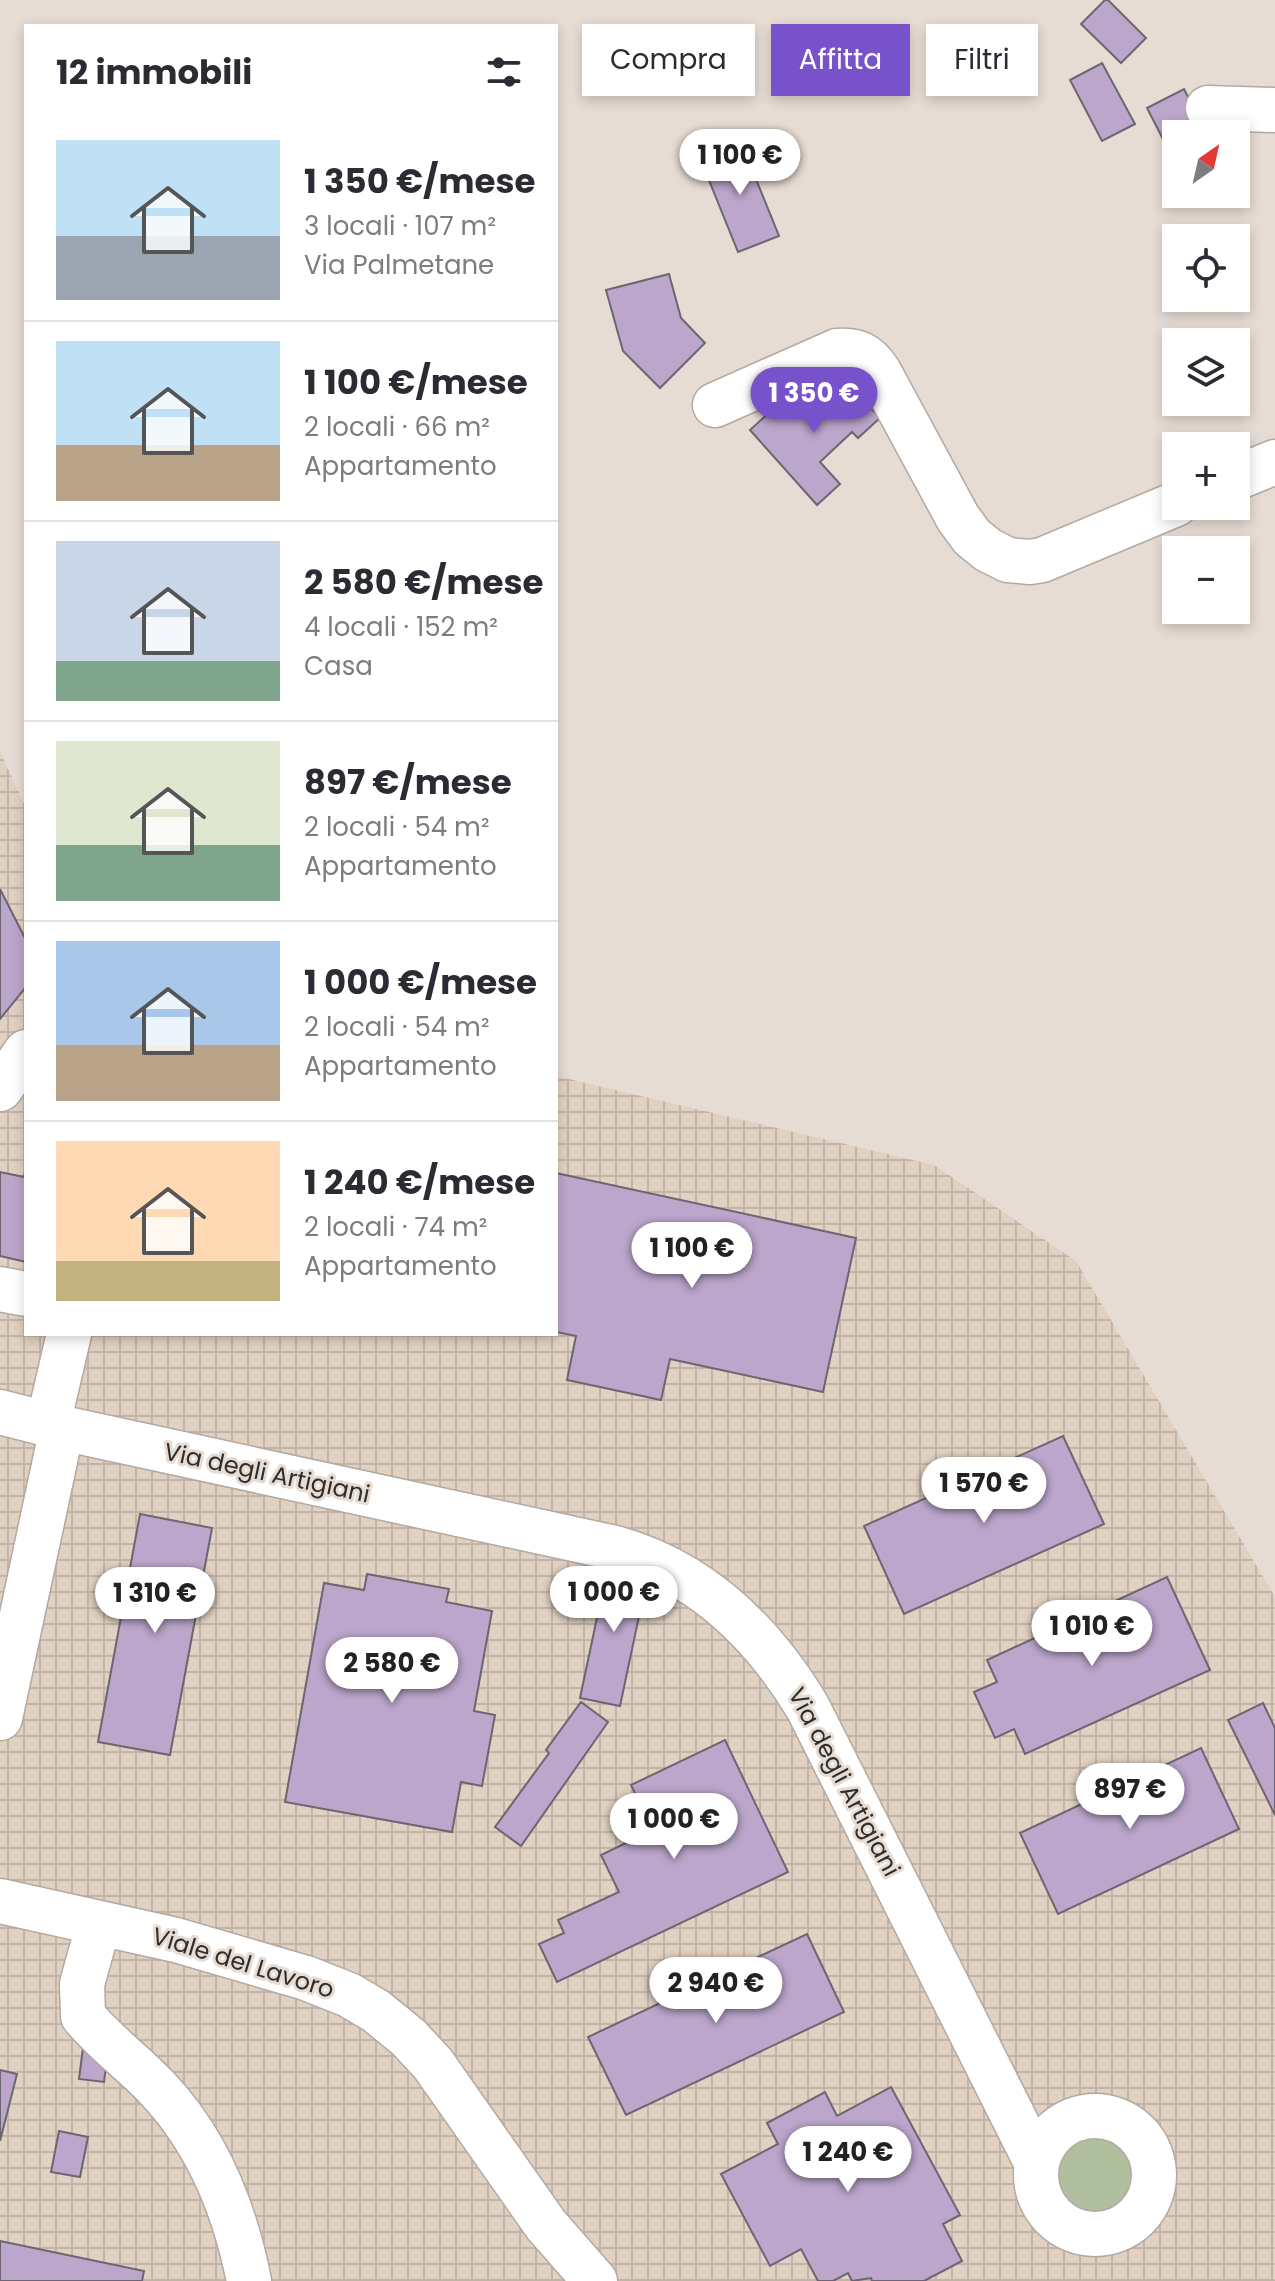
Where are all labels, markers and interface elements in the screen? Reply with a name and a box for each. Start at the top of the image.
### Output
chip: Compra [582,24,755,96]
chip: Affitta [771,24,910,96]
chip: Filtri [926,24,1038,96]
text: 12 immobili [56,48,252,96]
icon: filters [482,50,526,94]
north arrow [1162,120,1250,208]
map controls [1162,120,1250,624]
pin: 1 100 € [666,129,814,197]
text: 1 100 € [697,137,783,173]
text: 1 350 €/mese [304,157,535,205]
icon: home [120,172,216,268]
text: 3 locali · 107 m² [304,208,496,244]
button: locate [1162,224,1250,312]
text: Via Palmetane [304,247,494,283]
button: layers [1162,328,1250,416]
text: 1 100 €/mese [304,358,528,406]
pin: 1 350 € [740,367,888,435]
icon: home [120,373,216,469]
text: 1 350 € [768,375,860,411]
text: 2 locali · 66 m² [304,409,490,445]
button: + [1162,432,1250,520]
text: Appartamento [304,448,497,484]
button: − [1162,536,1250,624]
text: 2 580 €/mese [304,558,543,606]
icon: home [120,573,216,669]
text: 4 locali · 152 m² [304,609,498,645]
text: Casa [304,648,373,684]
text: 897 €/mese [304,758,512,806]
icon: home [120,773,216,869]
text: 2 locali · 54 m² [304,809,489,845]
text: Appartamento [304,848,497,884]
text: 1 000 €/mese [304,958,537,1006]
icon: home [120,973,216,1069]
text: 2 locali · 54 m² [304,1009,489,1045]
text: Appartamento [304,1048,497,1084]
text: 1 240 €/mese [304,1158,535,1206]
icon: home [120,1173,216,1269]
text: 2 locali · 74 m² [304,1209,487,1245]
pin: 1 100 € [618,1222,766,1290]
text: 1 100 € [649,1230,735,1266]
text: Appartamento [304,1248,497,1284]
street label: Via degli Artigiani [161,1435,373,1510]
pin: 1 570 € [910,1457,1058,1525]
text: 1 570 € [939,1465,1029,1501]
pin: 1 000 € [540,1566,688,1634]
pin: 1 310 € [81,1567,229,1635]
text: 1 000 € [568,1574,660,1610]
text: 1 310 € [113,1575,197,1611]
pin: 1 010 € [1018,1600,1166,1668]
text: 1 010 € [1049,1608,1135,1644]
pin: 2 580 € [318,1637,466,1705]
text: 2 580 € [343,1645,441,1681]
street label: Via degli Artigiani [781,1681,908,1882]
pin: 897 € [1074,1763,1186,1831]
text: 897 € [1094,1771,1166,1807]
pin: 1 000 € [600,1793,748,1861]
text: 1 000 € [628,1801,720,1837]
street label: Viale del Lavoro [148,1919,338,2006]
pin: 2 940 € [642,1957,790,2025]
text: 2 940 € [667,1965,765,2001]
pin: 1 240 € [774,2126,922,2194]
text: 1 240 € [803,2134,893,2170]

